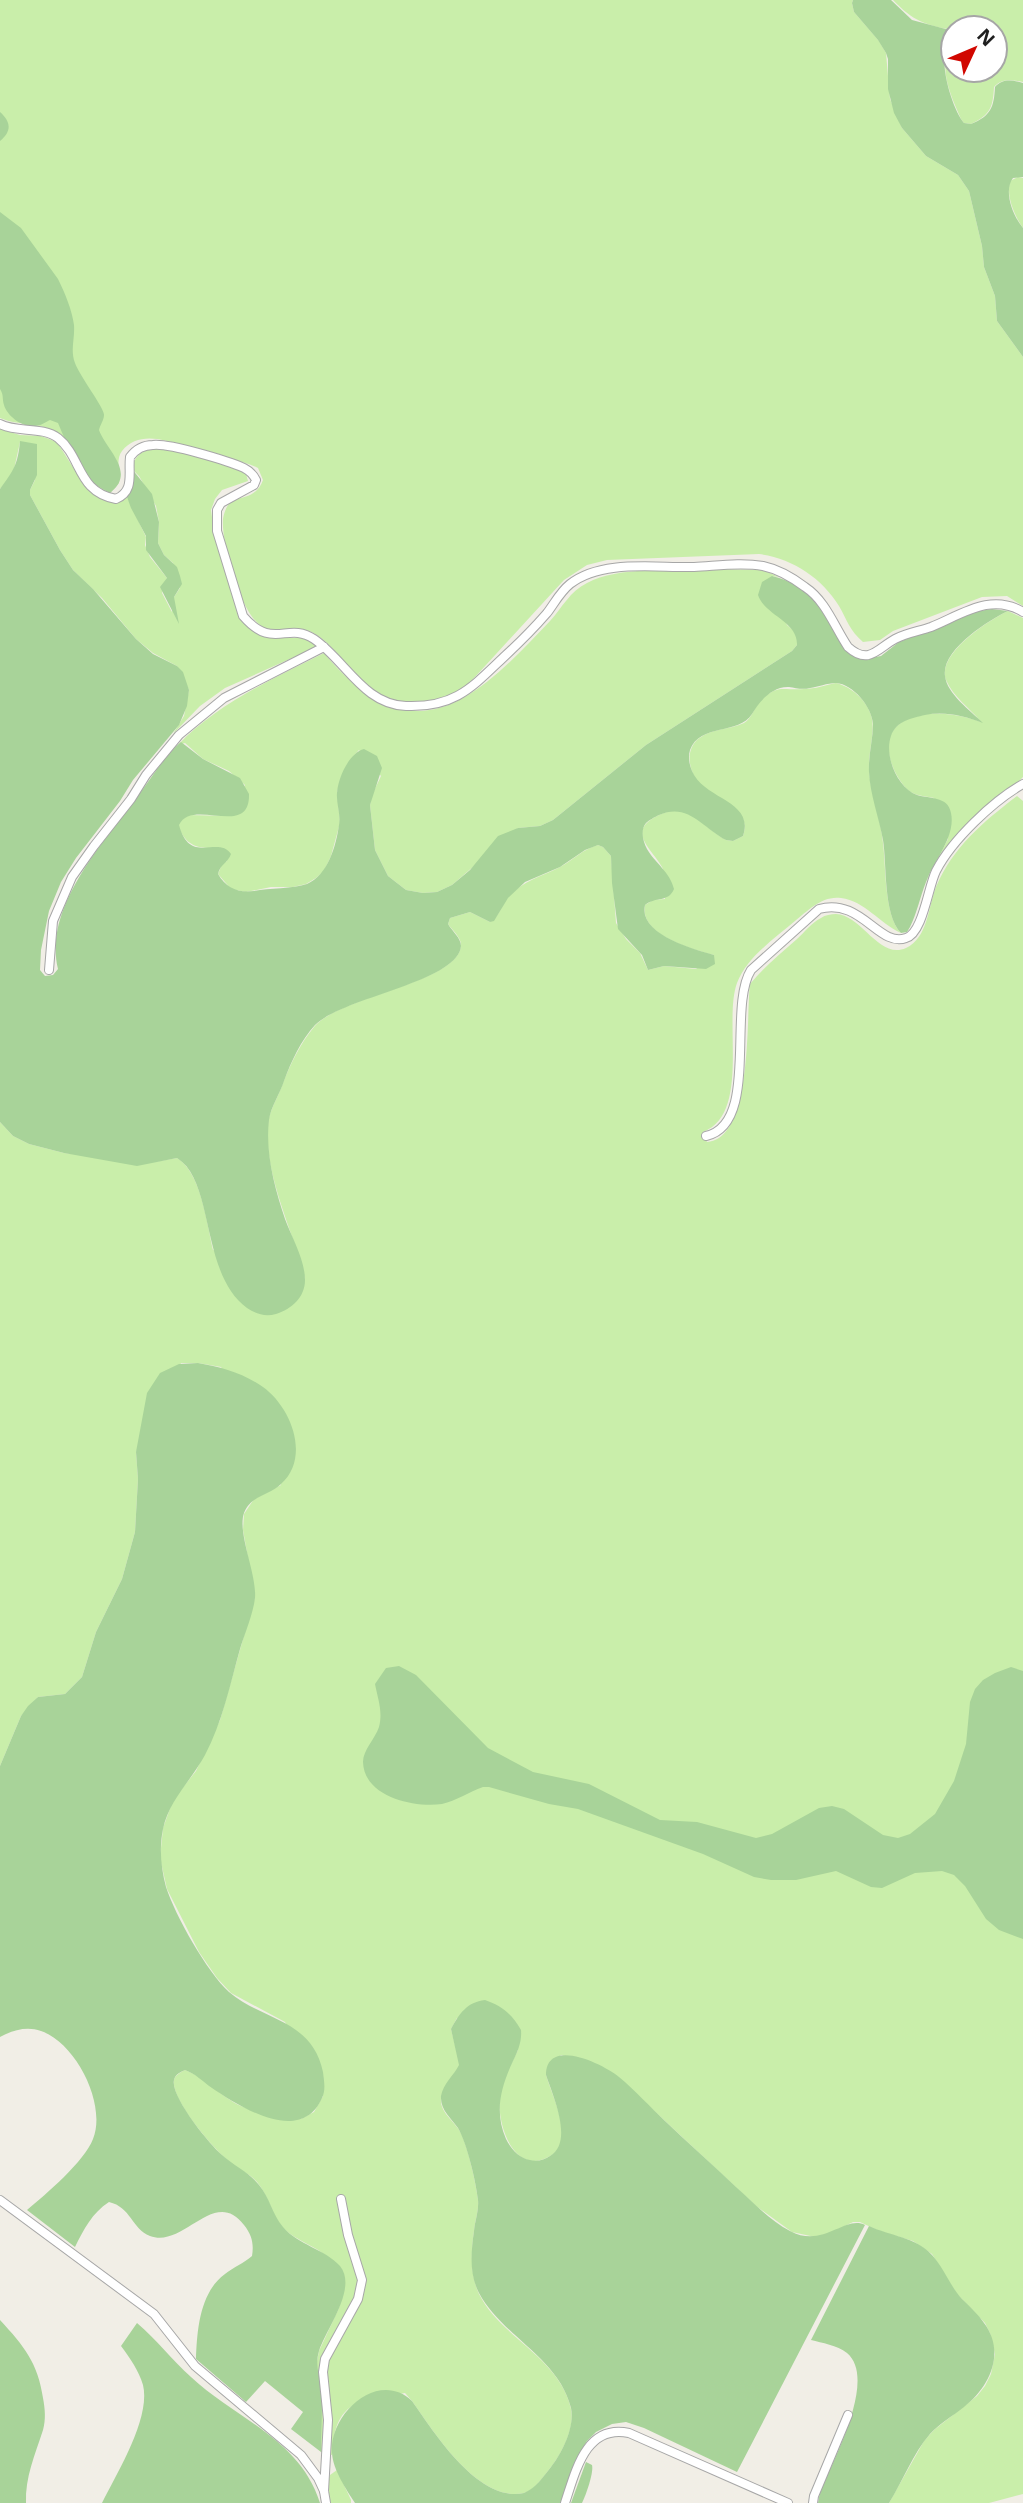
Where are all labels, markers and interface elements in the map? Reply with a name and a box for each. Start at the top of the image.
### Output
north arrow [939,14,1009,84]
text: N [972,23,1001,52]

